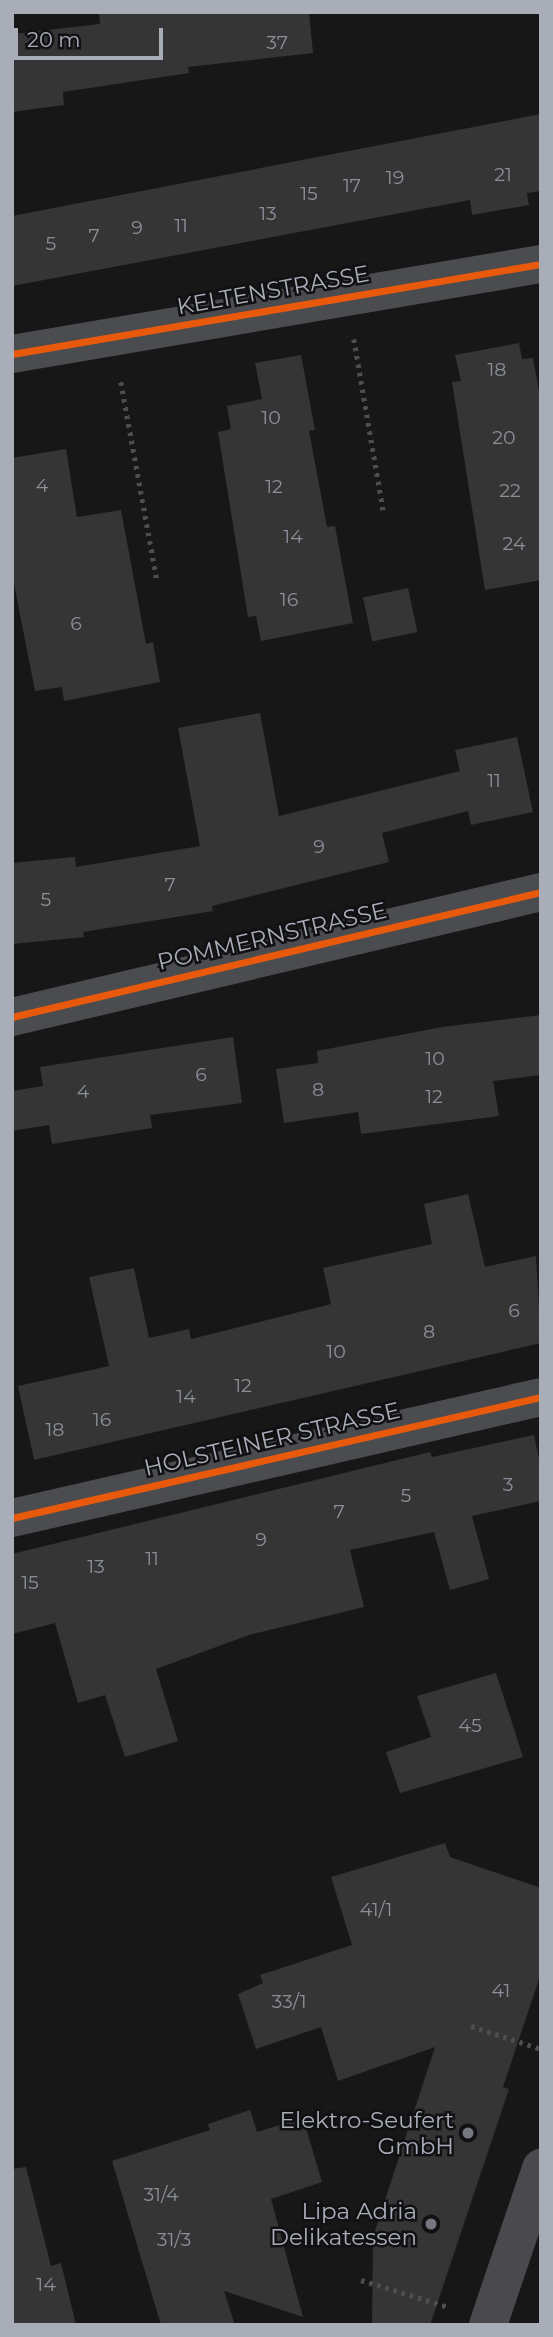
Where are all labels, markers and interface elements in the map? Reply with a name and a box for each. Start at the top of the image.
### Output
scale bar [18,14,166,58]
text: 20 m [27,27,81,52]
house number: 37 [266,32,288,54]
house number: 21 [494,164,512,186]
house number: 19 [386,167,404,189]
house number: 17 [343,175,361,197]
house number: 15 [300,183,318,205]
house number: 13 [259,203,277,225]
house number: 11 [174,215,188,237]
house number: 9 [131,217,143,239]
house number: 7 [88,225,100,247]
house number: 5 [46,233,56,255]
street label: KELTENSTRASSE [175,260,371,320]
house number: 18 [488,359,506,381]
house number: 10 [261,407,281,429]
house number: 20 [492,427,516,449]
house number: 4 [36,475,48,497]
house number: 12 [265,476,283,498]
house number: 22 [499,480,521,502]
house number: 14 [283,526,303,548]
house number: 24 [503,533,525,555]
house number: 16 [280,589,298,611]
house number: 6 [70,613,82,635]
house number: 11 [487,770,501,792]
house number: 9 [313,836,325,858]
house number: 7 [164,874,176,896]
house number: 5 [41,889,51,911]
street label: POMMERNSTRASSE [155,896,389,976]
house number: 10 [425,1048,445,1070]
house number: 6 [195,1064,207,1086]
house number: 8 [312,1079,324,1101]
house number: 4 [77,1081,89,1103]
house number: 12 [425,1086,443,1108]
house number: 6 [508,1300,520,1322]
house number: 8 [423,1321,435,1343]
house number: 10 [326,1341,346,1363]
house number: 12 [234,1375,252,1397]
house number: 14 [176,1386,196,1408]
street label: HOLSTEINER STRASSE [142,1396,402,1482]
house number: 16 [93,1409,111,1431]
house number: 18 [46,1419,64,1441]
house number: 3 [503,1474,513,1496]
house number: 5 [401,1485,411,1507]
house number: 7 [333,1501,345,1523]
house number: 9 [255,1529,267,1551]
house number: 11 [145,1548,159,1570]
house number: 13 [87,1556,105,1578]
house number: 15 [21,1572,39,1594]
house number: 45 [458,1715,482,1737]
house number: 41/1 [360,1899,392,1921]
house number: 41 [492,1980,510,2002]
house number: 33/1 [271,1991,307,2013]
place label: Elektro-Seufert GmbH [280,2106,454,2160]
marker: Elektro-Seufert GmbH [460,2125,476,2141]
house number: 31/4 [143,2184,179,2206]
place label: Lipa Adria Delikatessen [270,2197,417,2251]
marker: Lipa Adria Delikatessen [423,2216,439,2232]
house number: 31/3 [157,2229,191,2251]
house number: 14 [36,2274,56,2296]

